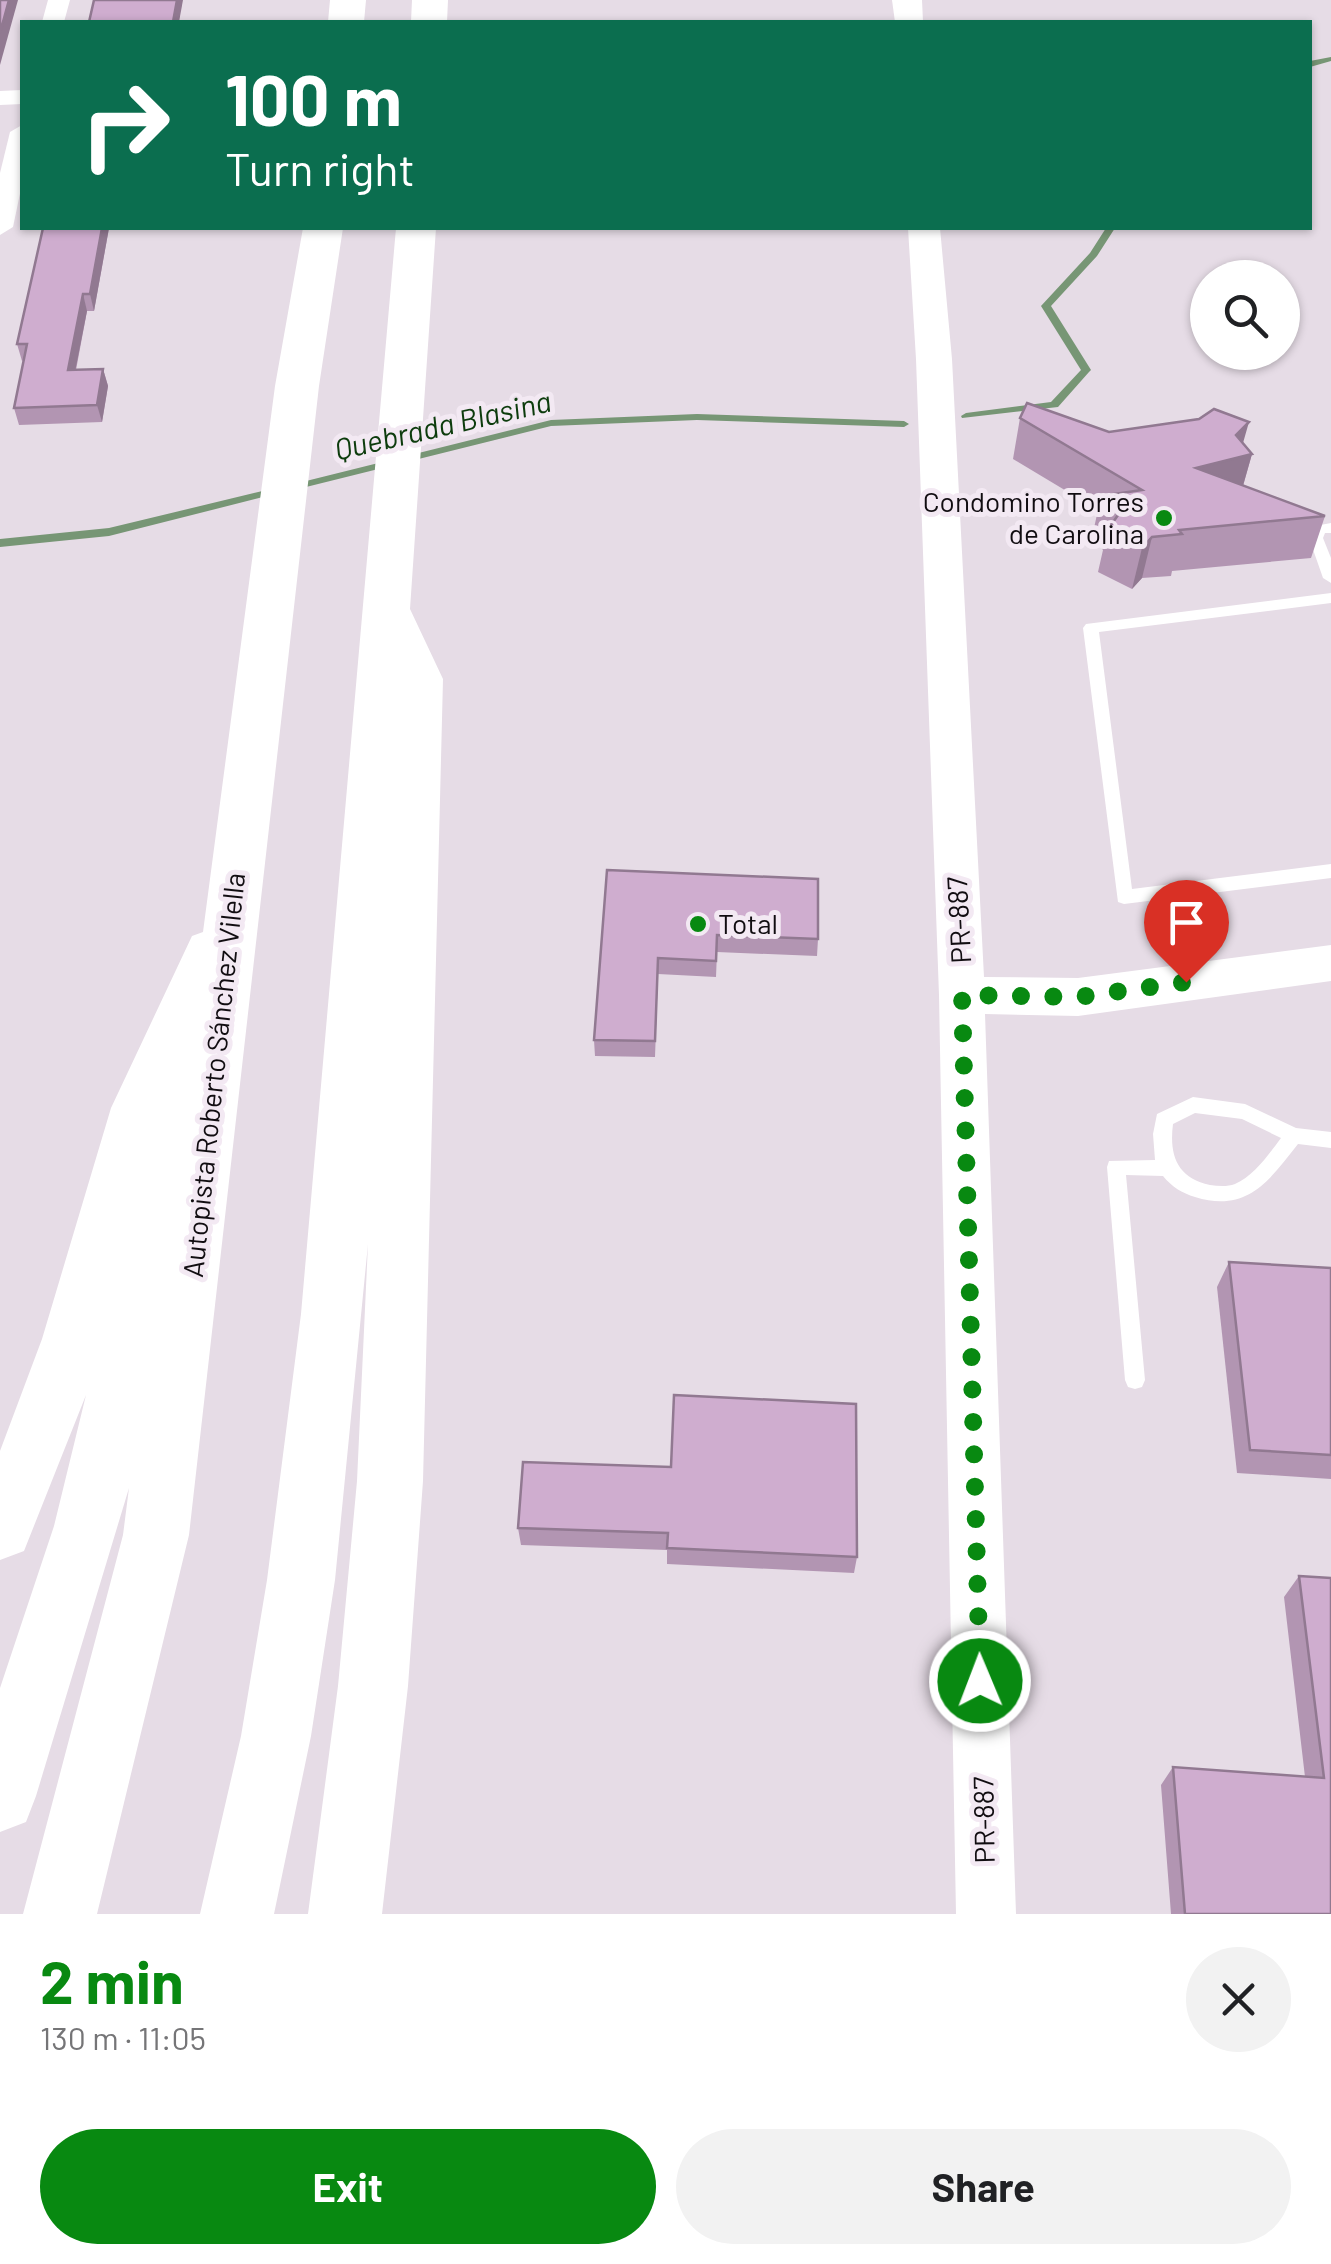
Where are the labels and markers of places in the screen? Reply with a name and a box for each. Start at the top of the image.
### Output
place label: Condomino Torres de Carolina [923,484,1144,550]
marker: Condomino Torres de Carolina [1153,507,1175,529]
pin [1144,880,1229,983]
place label: Total [718,906,778,940]
marker: Total [687,913,709,935]

